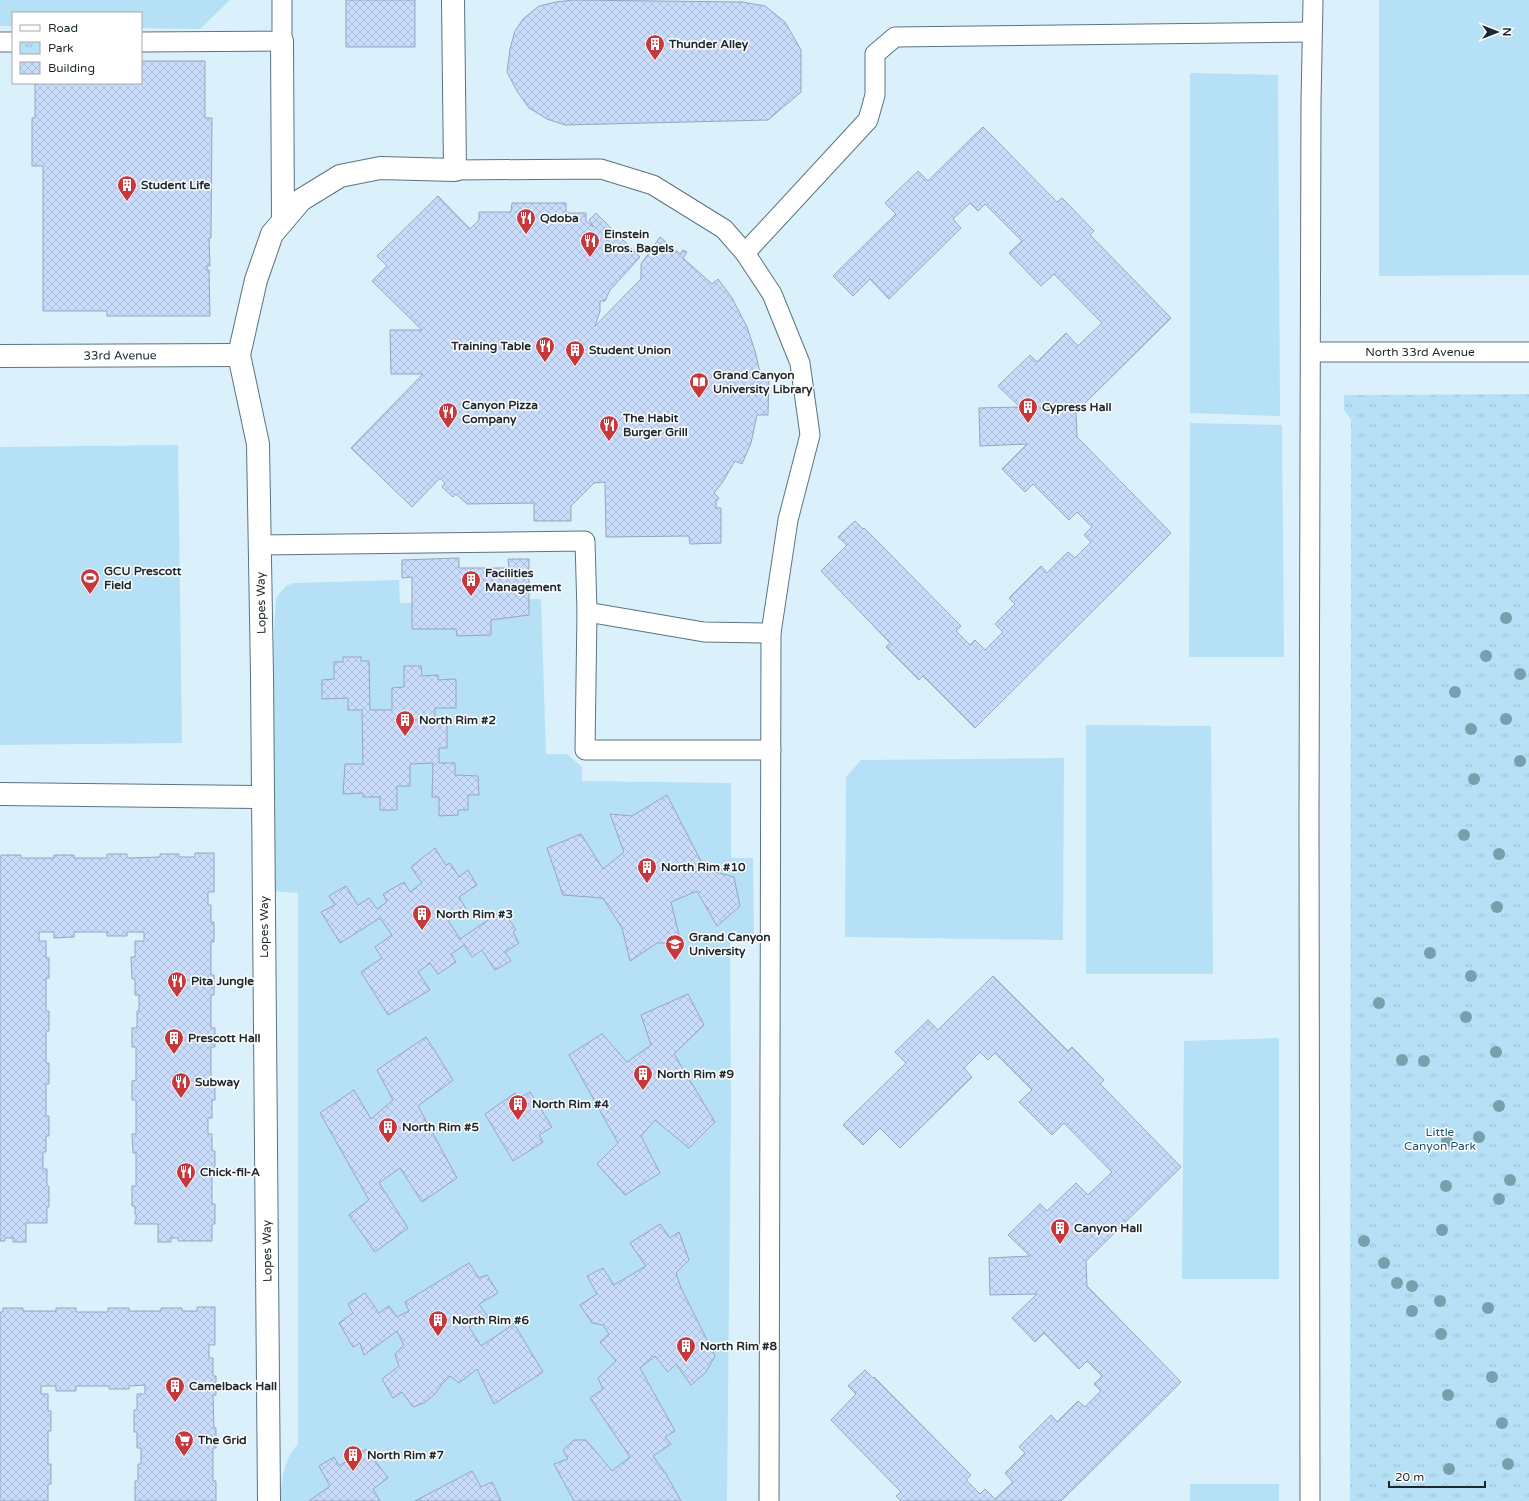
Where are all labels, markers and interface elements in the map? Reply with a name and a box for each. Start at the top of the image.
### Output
legend [12,12,142,84]
north arrow [1477,12,1517,52]
text: Road [48,21,78,35]
text: N [1500,28,1513,36]
building icon: Thunder Alley [644,33,666,61]
place label: Thunder Alley [668,37,749,52]
text: Park [48,41,74,55]
text: Building [48,61,95,75]
building icon: Student Life [116,174,138,202]
place label: Student Life [141,178,210,192]
restaurant icon: Qdoba [515,207,537,235]
place label: Qdoba [540,211,579,225]
place label: Einstein Bros. Bagels [604,227,674,256]
restaurant icon: Einstein Bros. Bagels [579,230,601,258]
restaurant icon: Training Table [534,335,556,363]
place label: Training Table [450,339,531,354]
building icon: Student Union [564,339,586,367]
place label: Student Union [589,343,671,357]
street label: North 33rd Avenue [1365,345,1475,359]
street label: 33rd Avenue [83,348,157,363]
place label: Grand Canyon University Library [713,368,813,397]
library icon: Grand Canyon University Library [688,371,710,399]
building icon: Cypress Hall [1017,396,1039,424]
place label: Canyon Pizza Company [462,398,538,427]
place label: Cypress Hall [1042,400,1111,415]
restaurant icon: Canyon Pizza Company [437,401,459,429]
place label: The Habit Burger Grill [622,411,688,440]
restaurant icon: The Habit Burger Grill [598,414,620,442]
place label: GCU Prescott Field [104,564,182,592]
place label: Facilities Management [485,566,562,595]
sports icon: GCU Prescott Field [79,567,101,595]
building icon: Facilities Management [460,569,482,597]
street label: Lopes Way [253,571,269,634]
building icon: North Rim #2 [394,709,416,737]
place label: North Rim #2 [419,713,496,727]
building icon: North Rim #10 [636,856,658,884]
place label: North Rim #10 [661,860,746,874]
street label: Lopes Way [257,895,271,958]
building icon: North Rim #3 [411,903,433,931]
place label: North Rim #3 [436,907,513,921]
place label: Grand Canyon University [689,930,771,959]
school or university icon: Grand Canyon University [664,933,686,961]
restaurant icon: Pita Jungle [166,970,188,998]
place label: Pita Jungle [191,974,254,989]
building icon: Prescott Hall [163,1027,185,1055]
place label: Prescott Hall [188,1031,261,1045]
building icon: North Rim #9 [632,1063,654,1091]
place label: North Rim #9 [657,1067,734,1081]
restaurant icon: Subway [170,1071,192,1099]
place label: Subway [195,1075,240,1090]
building icon: North Rim #4 [507,1093,529,1121]
place label: North Rim #4 [532,1097,609,1111]
building icon: North Rim #5 [377,1116,399,1144]
place label: North Rim #5 [402,1120,479,1134]
park label: Little Canyon Park [1404,1125,1476,1153]
restaurant icon: Chick-fil-A [175,1161,197,1189]
place label: Chick-fil-A [200,1165,260,1179]
building icon: Canyon Hall [1049,1217,1071,1245]
street label: Lopes Way [259,1219,275,1282]
place label: Canyon Hall [1074,1221,1142,1236]
building icon: North Rim #6 [427,1309,449,1337]
place label: North Rim #6 [452,1313,529,1327]
building icon: North Rim #8 [675,1335,697,1363]
place label: North Rim #8 [700,1339,777,1353]
building icon: Camelback Hall [164,1375,186,1403]
place label: Camelback Hall [189,1379,277,1393]
supermarket icon: The Grid [173,1429,195,1457]
place label: The Grid [197,1433,247,1447]
building icon: North Rim #7 [342,1444,364,1472]
place label: North Rim #7 [367,1448,444,1462]
scale bar [1389,1463,1485,1489]
text: 20 m [1395,1470,1424,1484]

